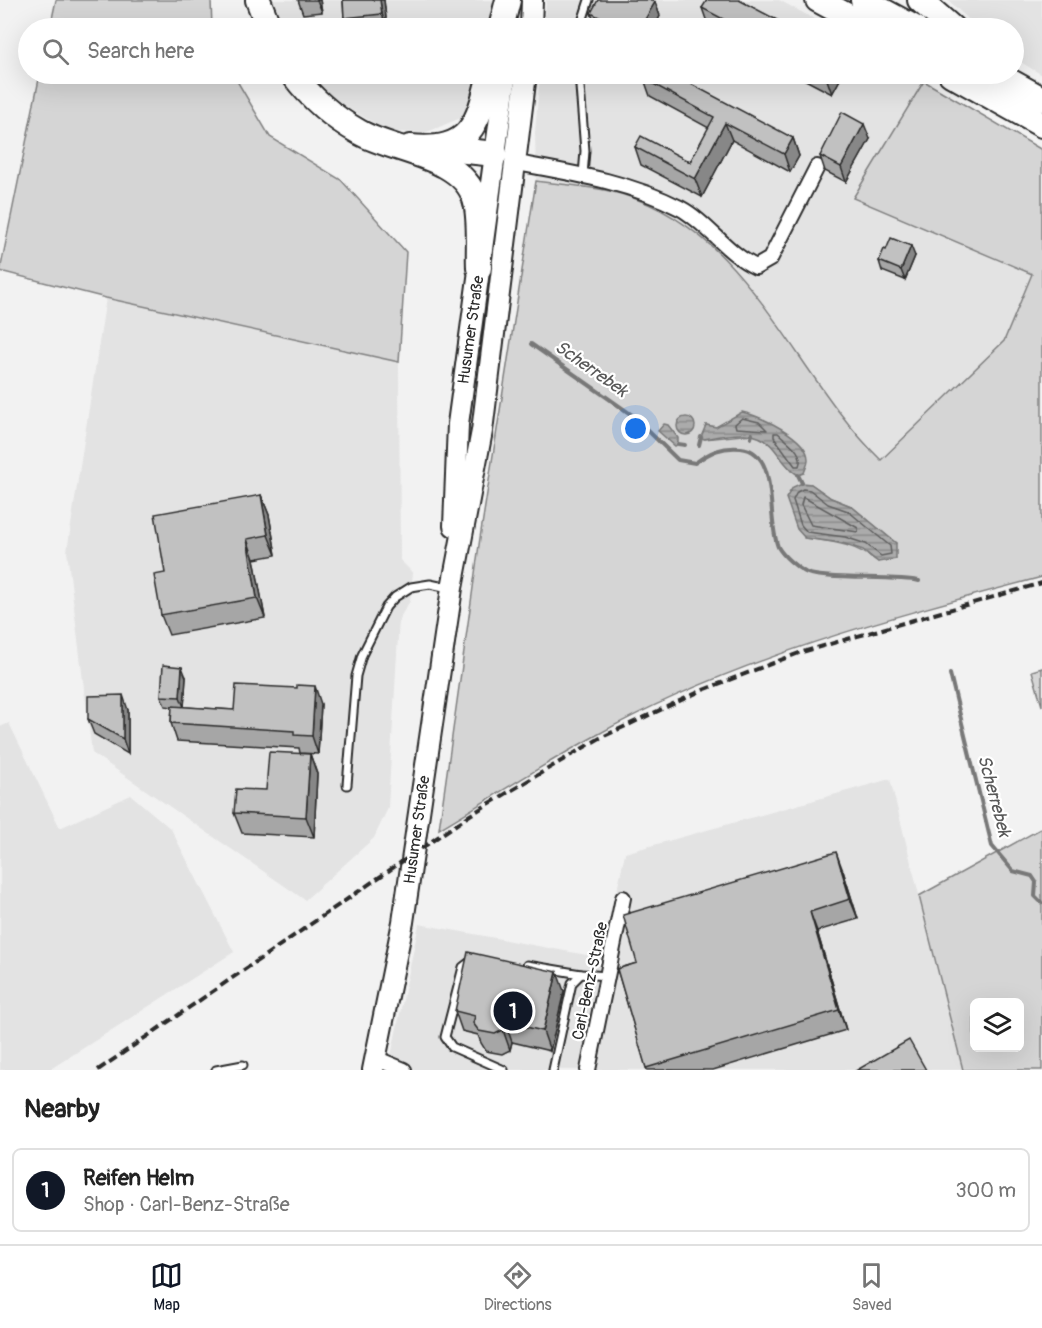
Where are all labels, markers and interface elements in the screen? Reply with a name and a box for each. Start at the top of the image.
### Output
search box [18,18,1024,84]
icon: search [39,35,72,68]
text: Search here [87,37,194,65]
street label: Husumer Straße [453,274,489,386]
water label: Scherrebek [550,336,633,403]
your location [621,414,650,443]
water label: Scherrebek [972,753,1016,841]
street label: Husumer Straße [399,774,435,886]
street label: Carl-Benz-Straße [568,920,612,1042]
pin: 1 [494,988,532,1034]
map controls [970,998,1024,1052]
button: layers [970,998,1024,1052]
text: Nearby [24,1093,100,1125]
text: Reifen Helm [83,1164,194,1192]
text: 1 [42,1178,49,1203]
text: 300 m [955,1178,1016,1203]
text: Shop · Carl-Benz-Straße [83,1192,290,1217]
tab: Map [150,1259,183,1315]
tab: Directions [484,1259,552,1315]
tab: Saved [852,1259,892,1315]

